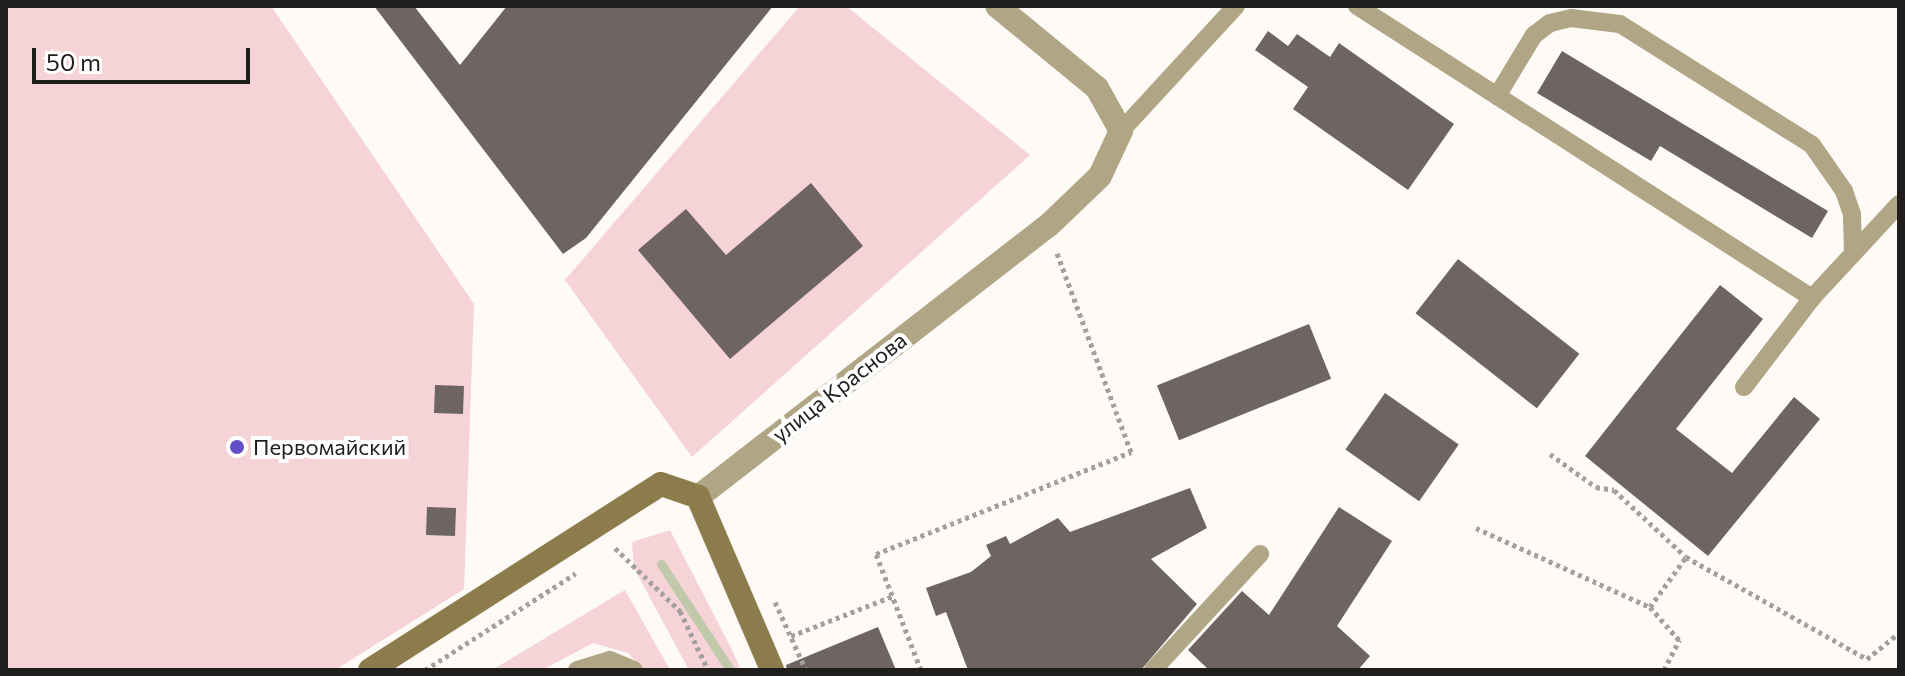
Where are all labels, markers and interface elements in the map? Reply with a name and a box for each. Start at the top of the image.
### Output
scale bar [36,32,254,82]
text: 50 m [46,47,101,76]
street label: улица Краснова [767,326,911,448]
place label: Первомайский [253,434,406,460]
marker: Первомайский [228,438,246,456]

